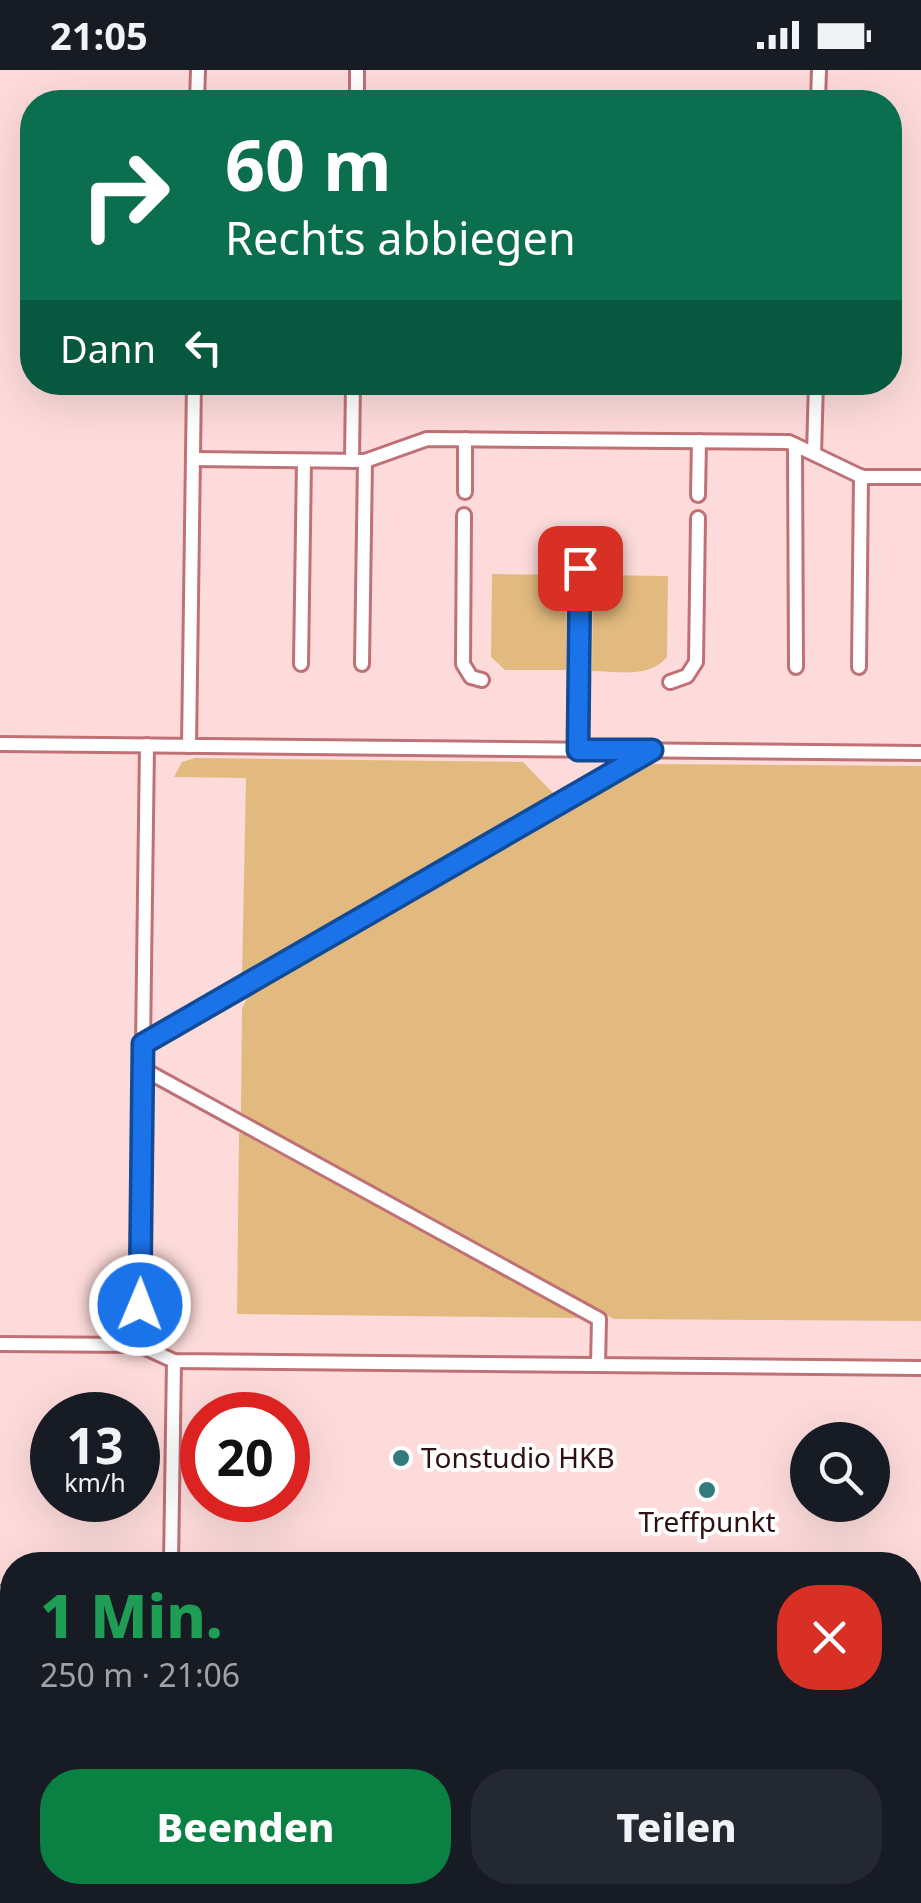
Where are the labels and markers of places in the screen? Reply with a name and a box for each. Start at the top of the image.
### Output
pin [538,526,623,611]
place label: Tonstudio HKB [421,1438,615,1476]
marker: Tonstudio HKB [390,1447,412,1469]
marker: Treffpunkt [696,1479,718,1501]
place label: Treffpunkt [638,1502,776,1540]

